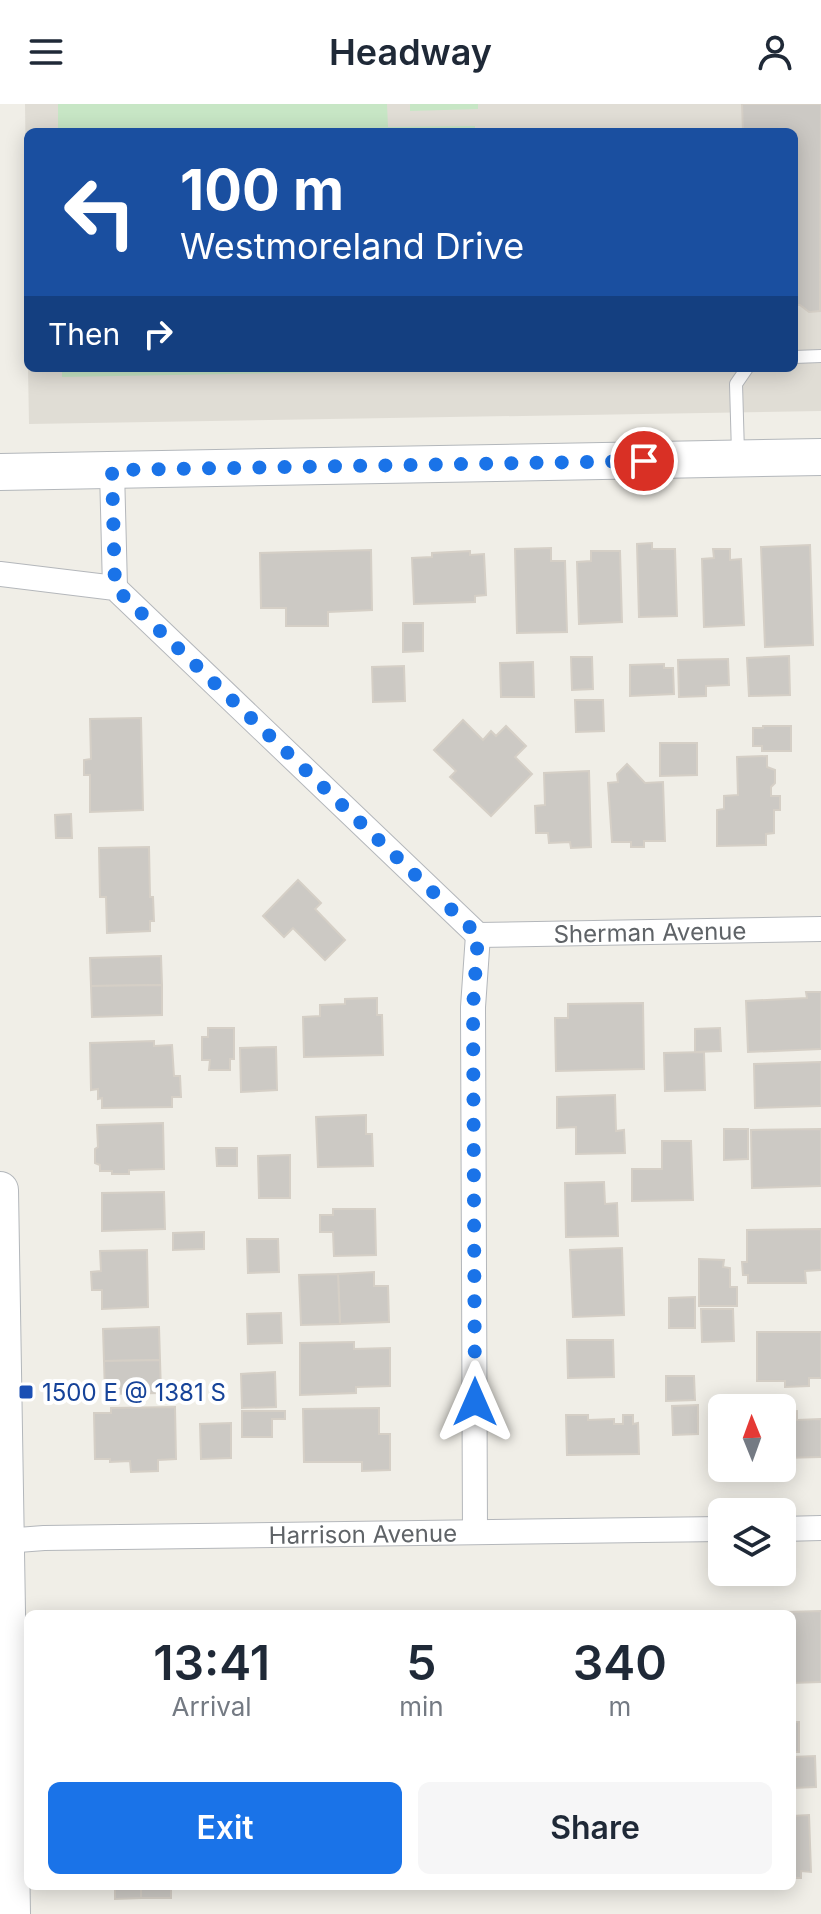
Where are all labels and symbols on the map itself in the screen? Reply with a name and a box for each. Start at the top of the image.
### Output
pin [610,427,678,495]
street label: Sherman Avenue [553,916,747,948]
position arrow [433,1360,517,1444]
place label: 1500 E @ 1381 S [42,1378,226,1407]
marker: 1500 E @ 1381 S [17,1383,35,1401]
north arrow [708,1394,796,1482]
street label: Harrison Avenue [269,1518,457,1550]

